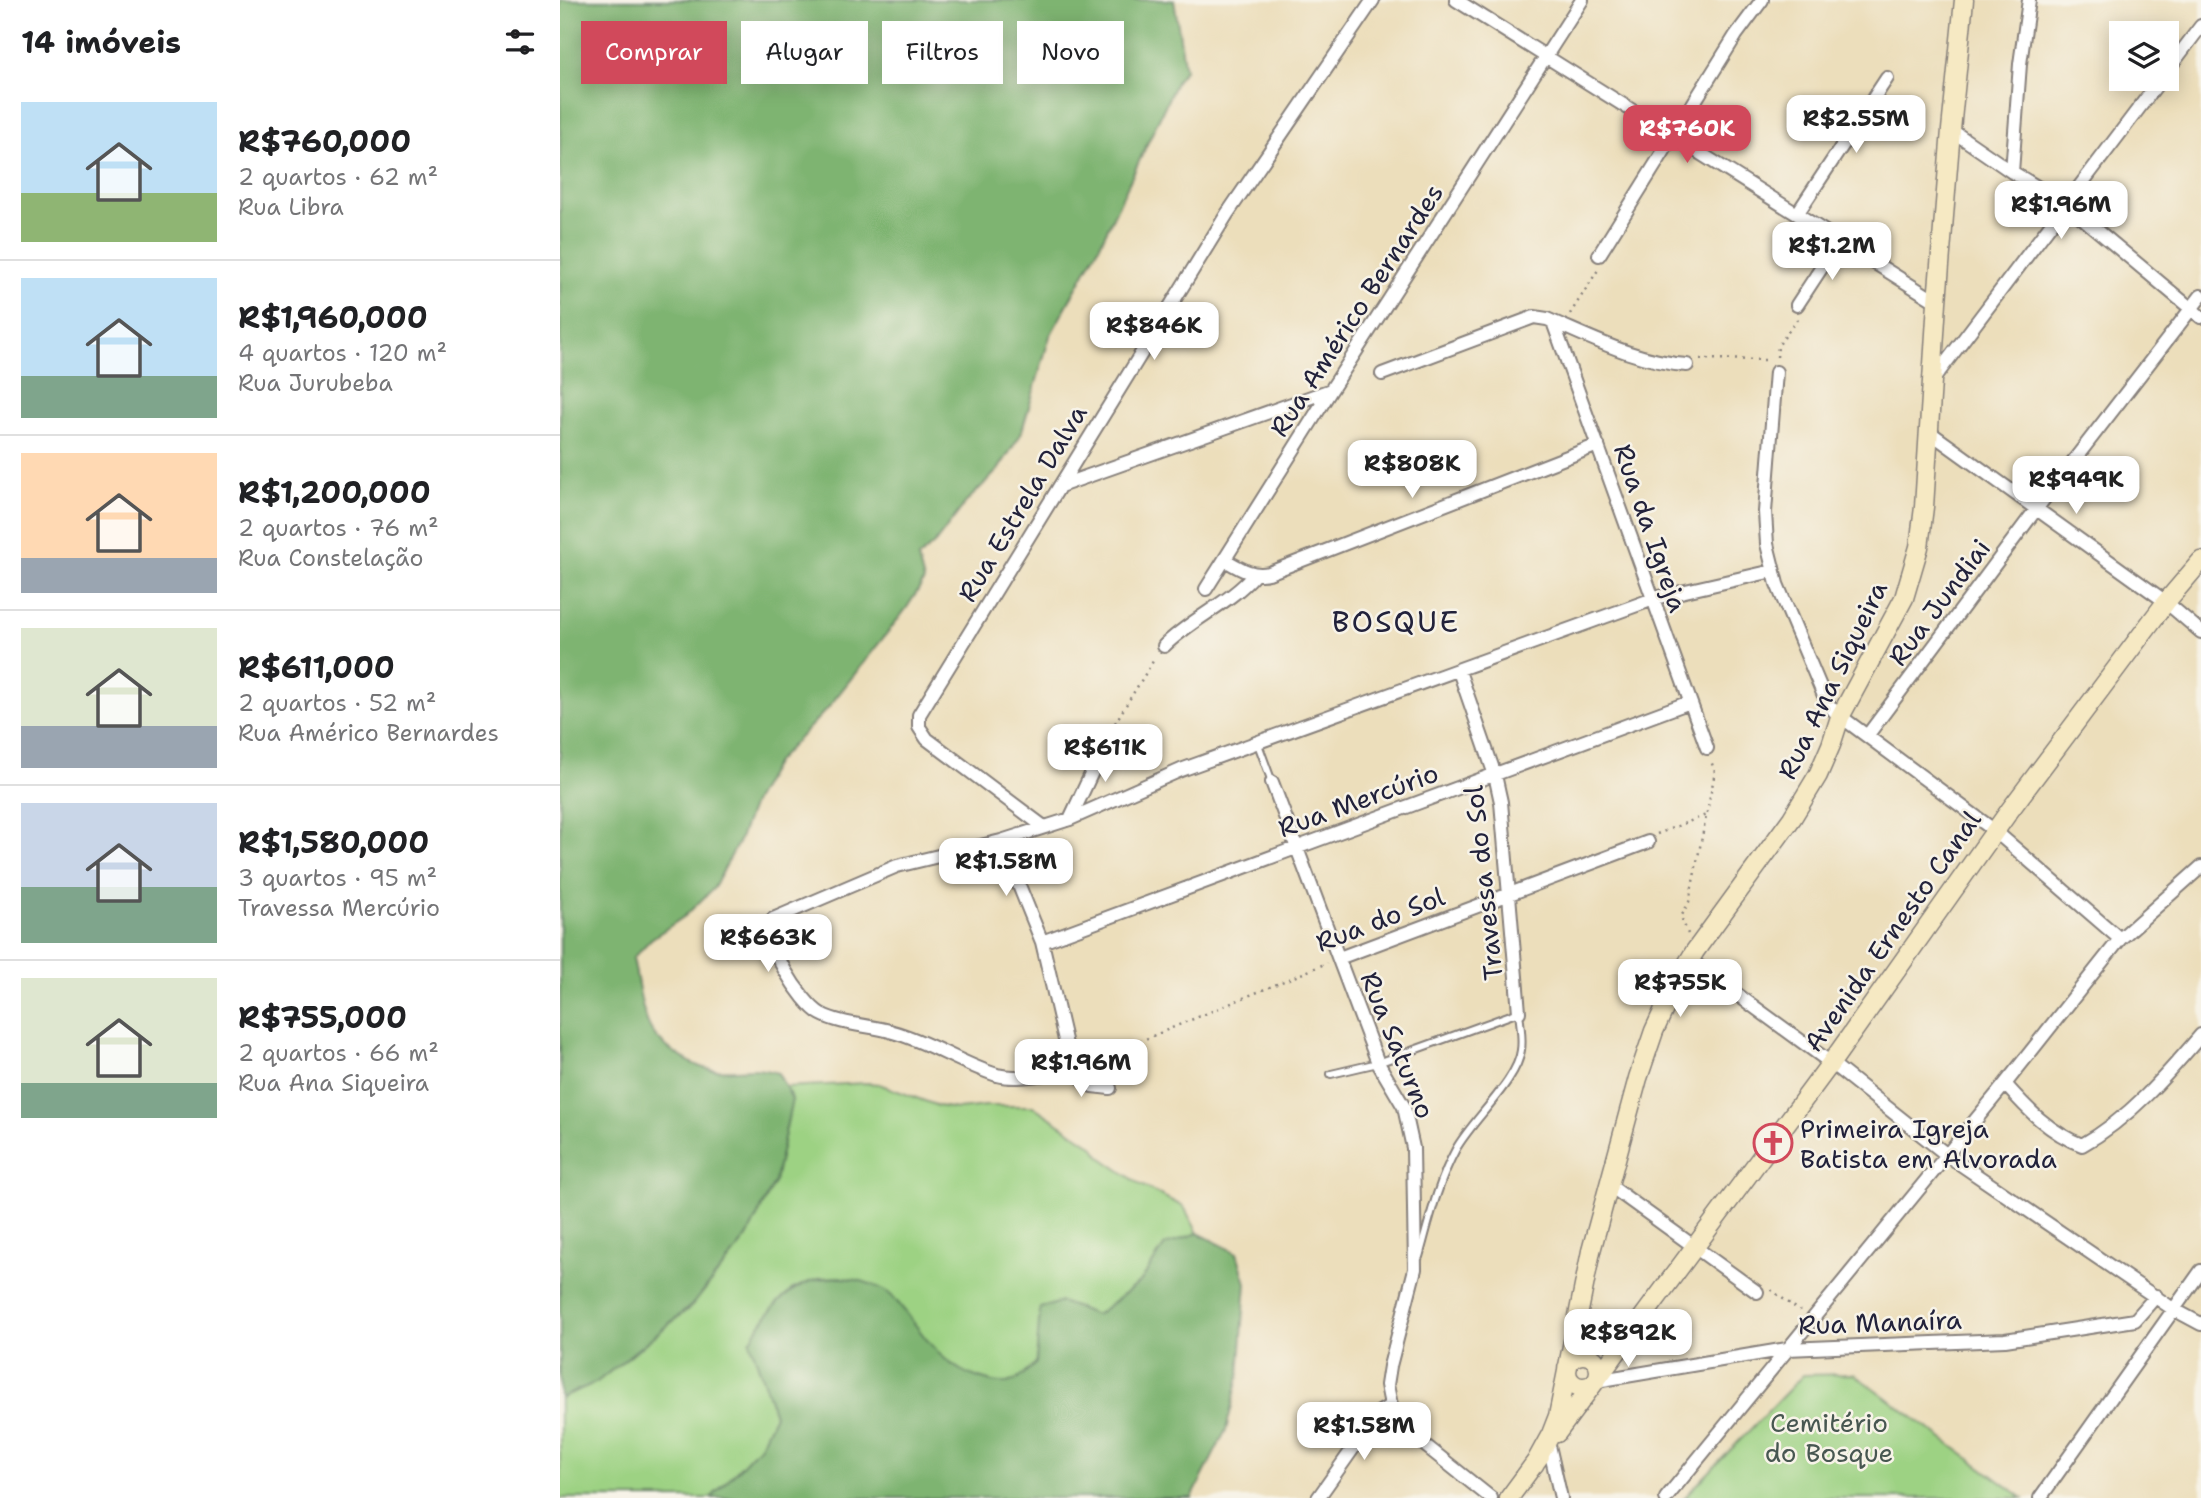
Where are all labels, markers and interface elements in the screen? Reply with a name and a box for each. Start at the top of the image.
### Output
chip: Comprar [581,21,727,84]
chip: Alugar [741,21,868,84]
chip: Filtros [882,21,1003,84]
chip: Novo [1017,21,1124,84]
map controls [2109,21,2179,91]
button: layers [2109,21,2179,91]
text: 14 imóveis [21,22,181,63]
icon: filters [501,23,539,61]
pin: R$2.55M [1791,96,1921,155]
text: R$2.55M [1803,103,1909,133]
pin: R$760K [1630,106,1744,165]
text: R$760K [1639,113,1735,143]
text: R$760,000 [238,121,411,162]
icon: home [77,130,161,214]
text: 2 quartos · 62 m² [238,162,438,192]
street label: Rua Américo Bernardes [1261,177,1451,443]
pin: R$1.96M [1996,182,2126,241]
text: R$1.96M [2011,189,2111,219]
text: Rua Libra [238,192,344,222]
pin: R$1.2M [1775,222,1889,282]
text: R$1.2M [1788,230,1876,260]
text: R$1,960,000 [238,297,428,338]
pin: R$846K [1097,302,1211,362]
icon: home [77,306,161,390]
text: R$846K [1106,310,1202,340]
text: 4 quartos · 120 m² [238,338,447,368]
text: Rua Jurubeba [238,368,393,398]
street label: Rua Estrela Dalva [949,398,1095,608]
street label: Rua da Igreja [1606,439,1696,617]
pin: R$808K [1355,440,1469,500]
text: R$808K [1364,448,1460,478]
pin: R$949K [2019,456,2133,516]
text: R$949K [2028,464,2124,494]
text: R$1,200,000 [238,472,431,513]
icon: home [77,481,161,565]
text: 2 quartos · 76 m² [238,513,439,543]
street label: Rua Jundiai [1880,532,1998,672]
text: Rua Constelação [238,543,423,573]
street label: Rua Ana Siqueira [1769,575,1895,785]
district label: BOSQUE [1332,601,1460,642]
text: R$611,000 [238,647,395,688]
icon: home [77,656,161,740]
text: 2 quartos · 52 m² [238,688,436,718]
text: Rua Américo Bernardes [238,718,499,748]
pin: R$611K [1048,724,1162,784]
text: R$611K [1063,732,1147,762]
street label: Rua Mercúrio [1273,755,1443,845]
street label: Travessa do Sol [1455,784,1511,982]
street label: Avenida Ernesto Canal [1795,803,1989,1058]
text: R$1,580,000 [238,822,429,863]
icon: home [77,831,161,915]
pin: R$1.58M [941,838,1071,898]
text: R$1.58M [955,846,1057,876]
text: 3 quartos · 95 m² [238,863,437,893]
street label: Rua do Sol [1310,878,1450,960]
text: Travessa Mercúrio [238,893,440,923]
pin: R$663K [711,914,825,974]
text: R$663K [720,922,816,952]
pin: R$755K [1623,960,1737,1019]
street label: Rua Saturno [1353,966,1443,1124]
text: R$755K [1634,967,1726,997]
text: R$755,000 [238,997,407,1038]
icon: home [77,1006,161,1090]
text: 2 quartos · 66 m² [238,1038,439,1068]
pin: R$1.96M [1016,1040,1146,1099]
text: R$1.96M [1031,1047,1131,1077]
text: Rua Ana Siqueira [238,1068,429,1098]
place label: Primeira Igreja Batista em Alvorada [1800,1111,2057,1176]
church icon: Primeira Igreja Batista em Alvorada [1752,1122,1794,1164]
street label: Rua Manaíra [1798,1302,1962,1342]
pin: R$892K [1571,1310,1685,1369]
text: R$892K [1580,1317,1676,1347]
pin: R$1.58M [1299,1402,1429,1462]
park label: Cemitério do Bosque [1765,1405,1893,1470]
text: R$1.58M [1313,1410,1415,1440]

